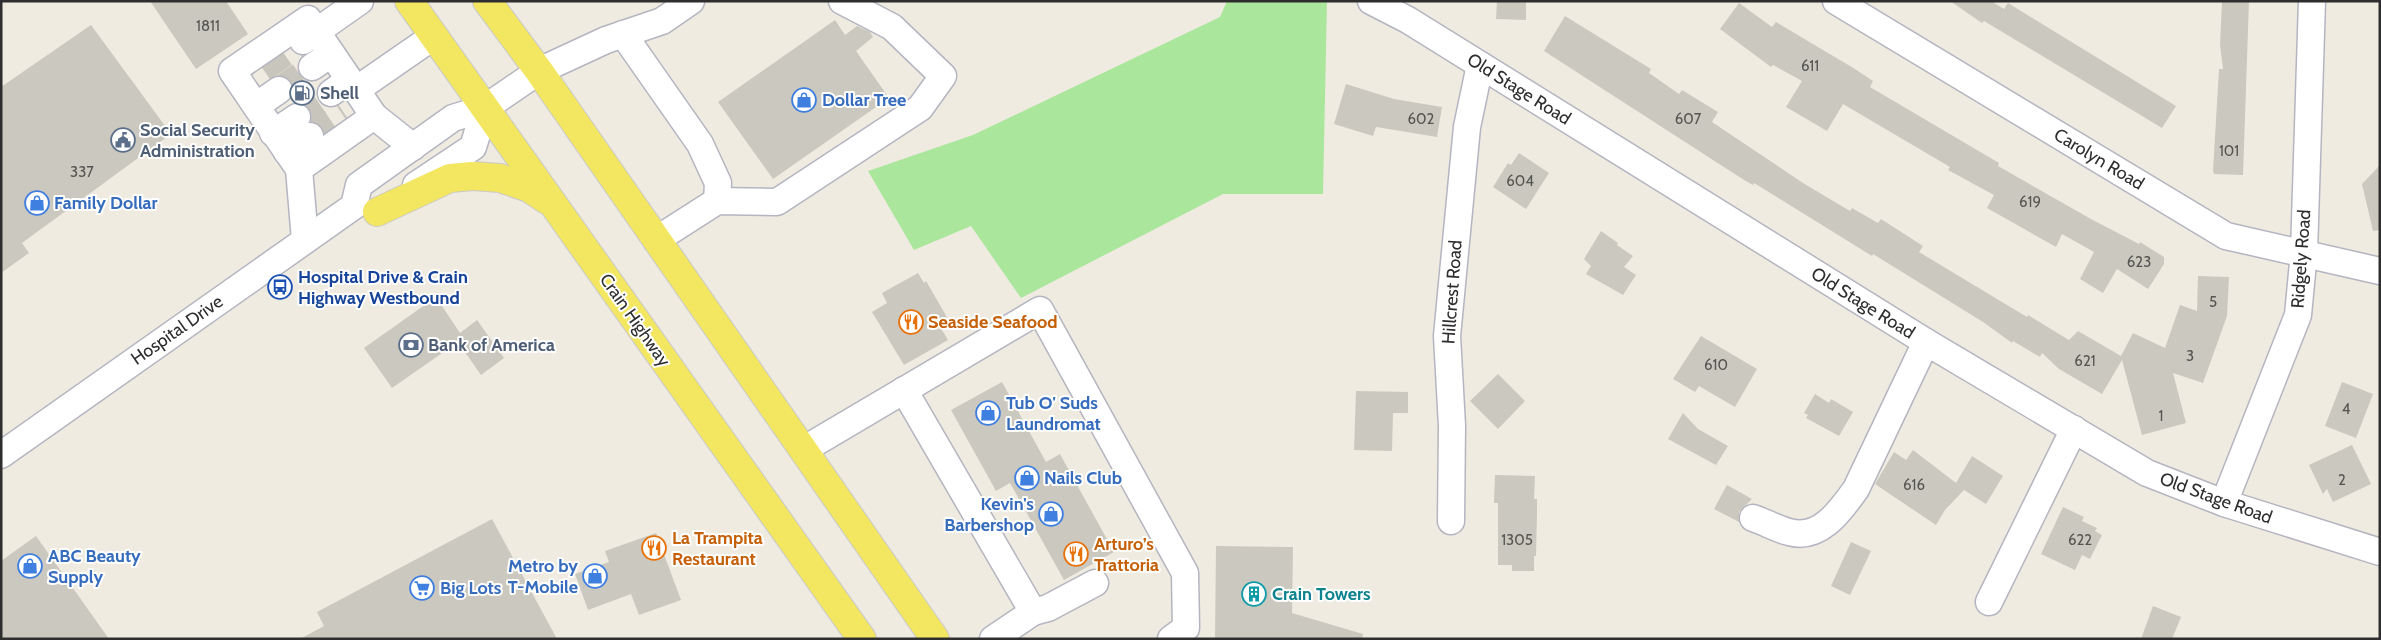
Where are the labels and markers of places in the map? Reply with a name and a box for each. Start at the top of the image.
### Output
fuel station icon: Shell [289,80,315,106]
place label: Shell [320,82,359,104]
shop icon: Dollar Tree [791,87,817,113]
place label: Dollar Tree [822,89,906,111]
place label: Social Security Administration [140,119,255,162]
public building icon: Social Security Administration [110,127,136,153]
shop icon: Family Dollar [24,190,50,216]
place label: Family Dollar [54,192,158,214]
place label: Hospital Drive & Crain Highway Westbound [298,266,468,309]
bus stop icon: Hospital Drive & Crain Highway Westbound [267,274,293,300]
restaurant icon: Seaside Seafood [898,309,924,335]
place label: Seaside Seafood [928,311,1058,333]
bank icon: Bank of America [398,332,424,358]
place label: Bank of America [428,334,555,356]
place label: Tub O' Suds Laundromat [1006,392,1101,435]
shop icon: Tub O' Suds Laundromat [975,400,1001,426]
shop icon: Nails Club [1014,465,1040,491]
place label: Nails Club [1044,467,1122,489]
place label: Kevin's Barbershop [944,493,1034,536]
shop icon: Kevin's Barbershop [1038,501,1064,527]
place label: La Trampita Restaurant [672,527,763,570]
place label: Arturo’s Trattoria [1094,533,1159,576]
restaurant icon: La Trampita Restaurant [641,535,667,561]
restaurant icon: Arturo’s Trattoria [1063,541,1089,567]
place label: ABC Beauty Supply [48,545,141,588]
shop icon: ABC Beauty Supply [17,553,43,579]
place label: Metro by T-Mobile [508,555,578,598]
shop icon: Metro by T-Mobile [582,563,608,589]
supermarket icon: Big Lots [409,575,435,601]
place label: Big Lots [440,577,502,599]
building icon: Crain Towers [1241,581,1267,607]
place label: Crain Towers [1272,583,1371,605]

